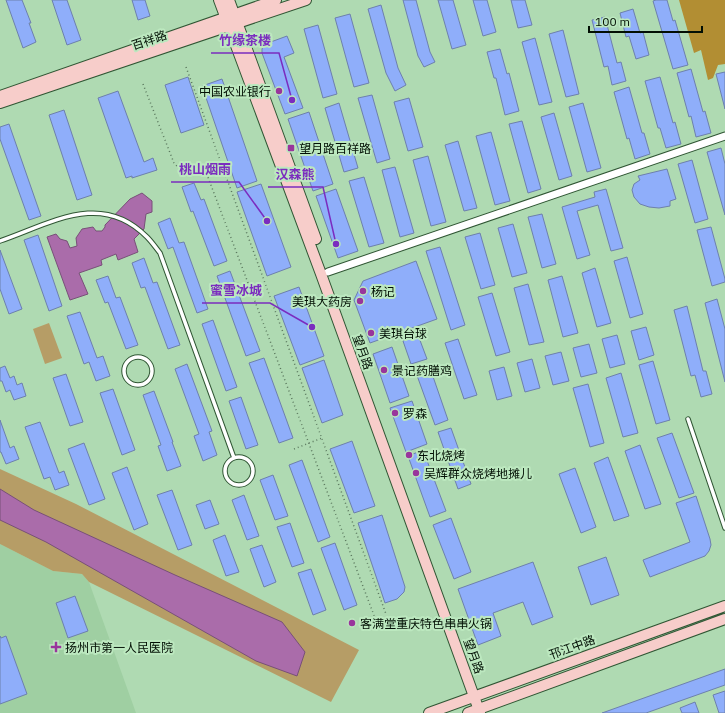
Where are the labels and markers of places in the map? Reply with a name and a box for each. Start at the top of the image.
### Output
callout: 竹缘茶楼 [211,28,279,53]
place label: 中国农业银行 [199,84,271,99]
marker: 中国农业银行 [274,86,284,96]
place label: 望月路百祥路 [299,141,371,156]
marker: 望月路百祥路 [286,143,296,153]
callout: 桃山烟雨 [171,157,239,182]
callout: 汉森熊 [268,162,323,187]
callout: 蜜雪冰城 [202,278,270,303]
place label: 杨记 [371,284,395,299]
marker: 杨记 [358,286,368,296]
place label: 美琪大药房 [292,294,352,309]
marker: 美琪大药房 [355,296,365,306]
place label: 美琪台球 [379,326,427,341]
marker: 美琪台球 [366,328,376,338]
place label: 景记药膳鸡 [392,363,452,378]
marker: 景记药膳鸡 [379,365,389,375]
place label: 罗森 [403,406,427,421]
marker: 罗森 [390,408,400,418]
place label: 东北烧烤 [417,448,465,463]
marker: 东北烧烤 [404,450,414,460]
place label: 吴辉群众烧烤地摊儿 [424,466,532,481]
marker: 吴辉群众烧烤地摊儿 [411,468,421,478]
place label: 客满堂重庆特色串串火锅 [360,616,492,631]
marker: 客满堂重庆特色串串火锅 [347,618,357,628]
place label: 扬州市第一人民医院 [65,640,173,655]
marker: 扬州市第一人民医院 [50,641,62,653]

